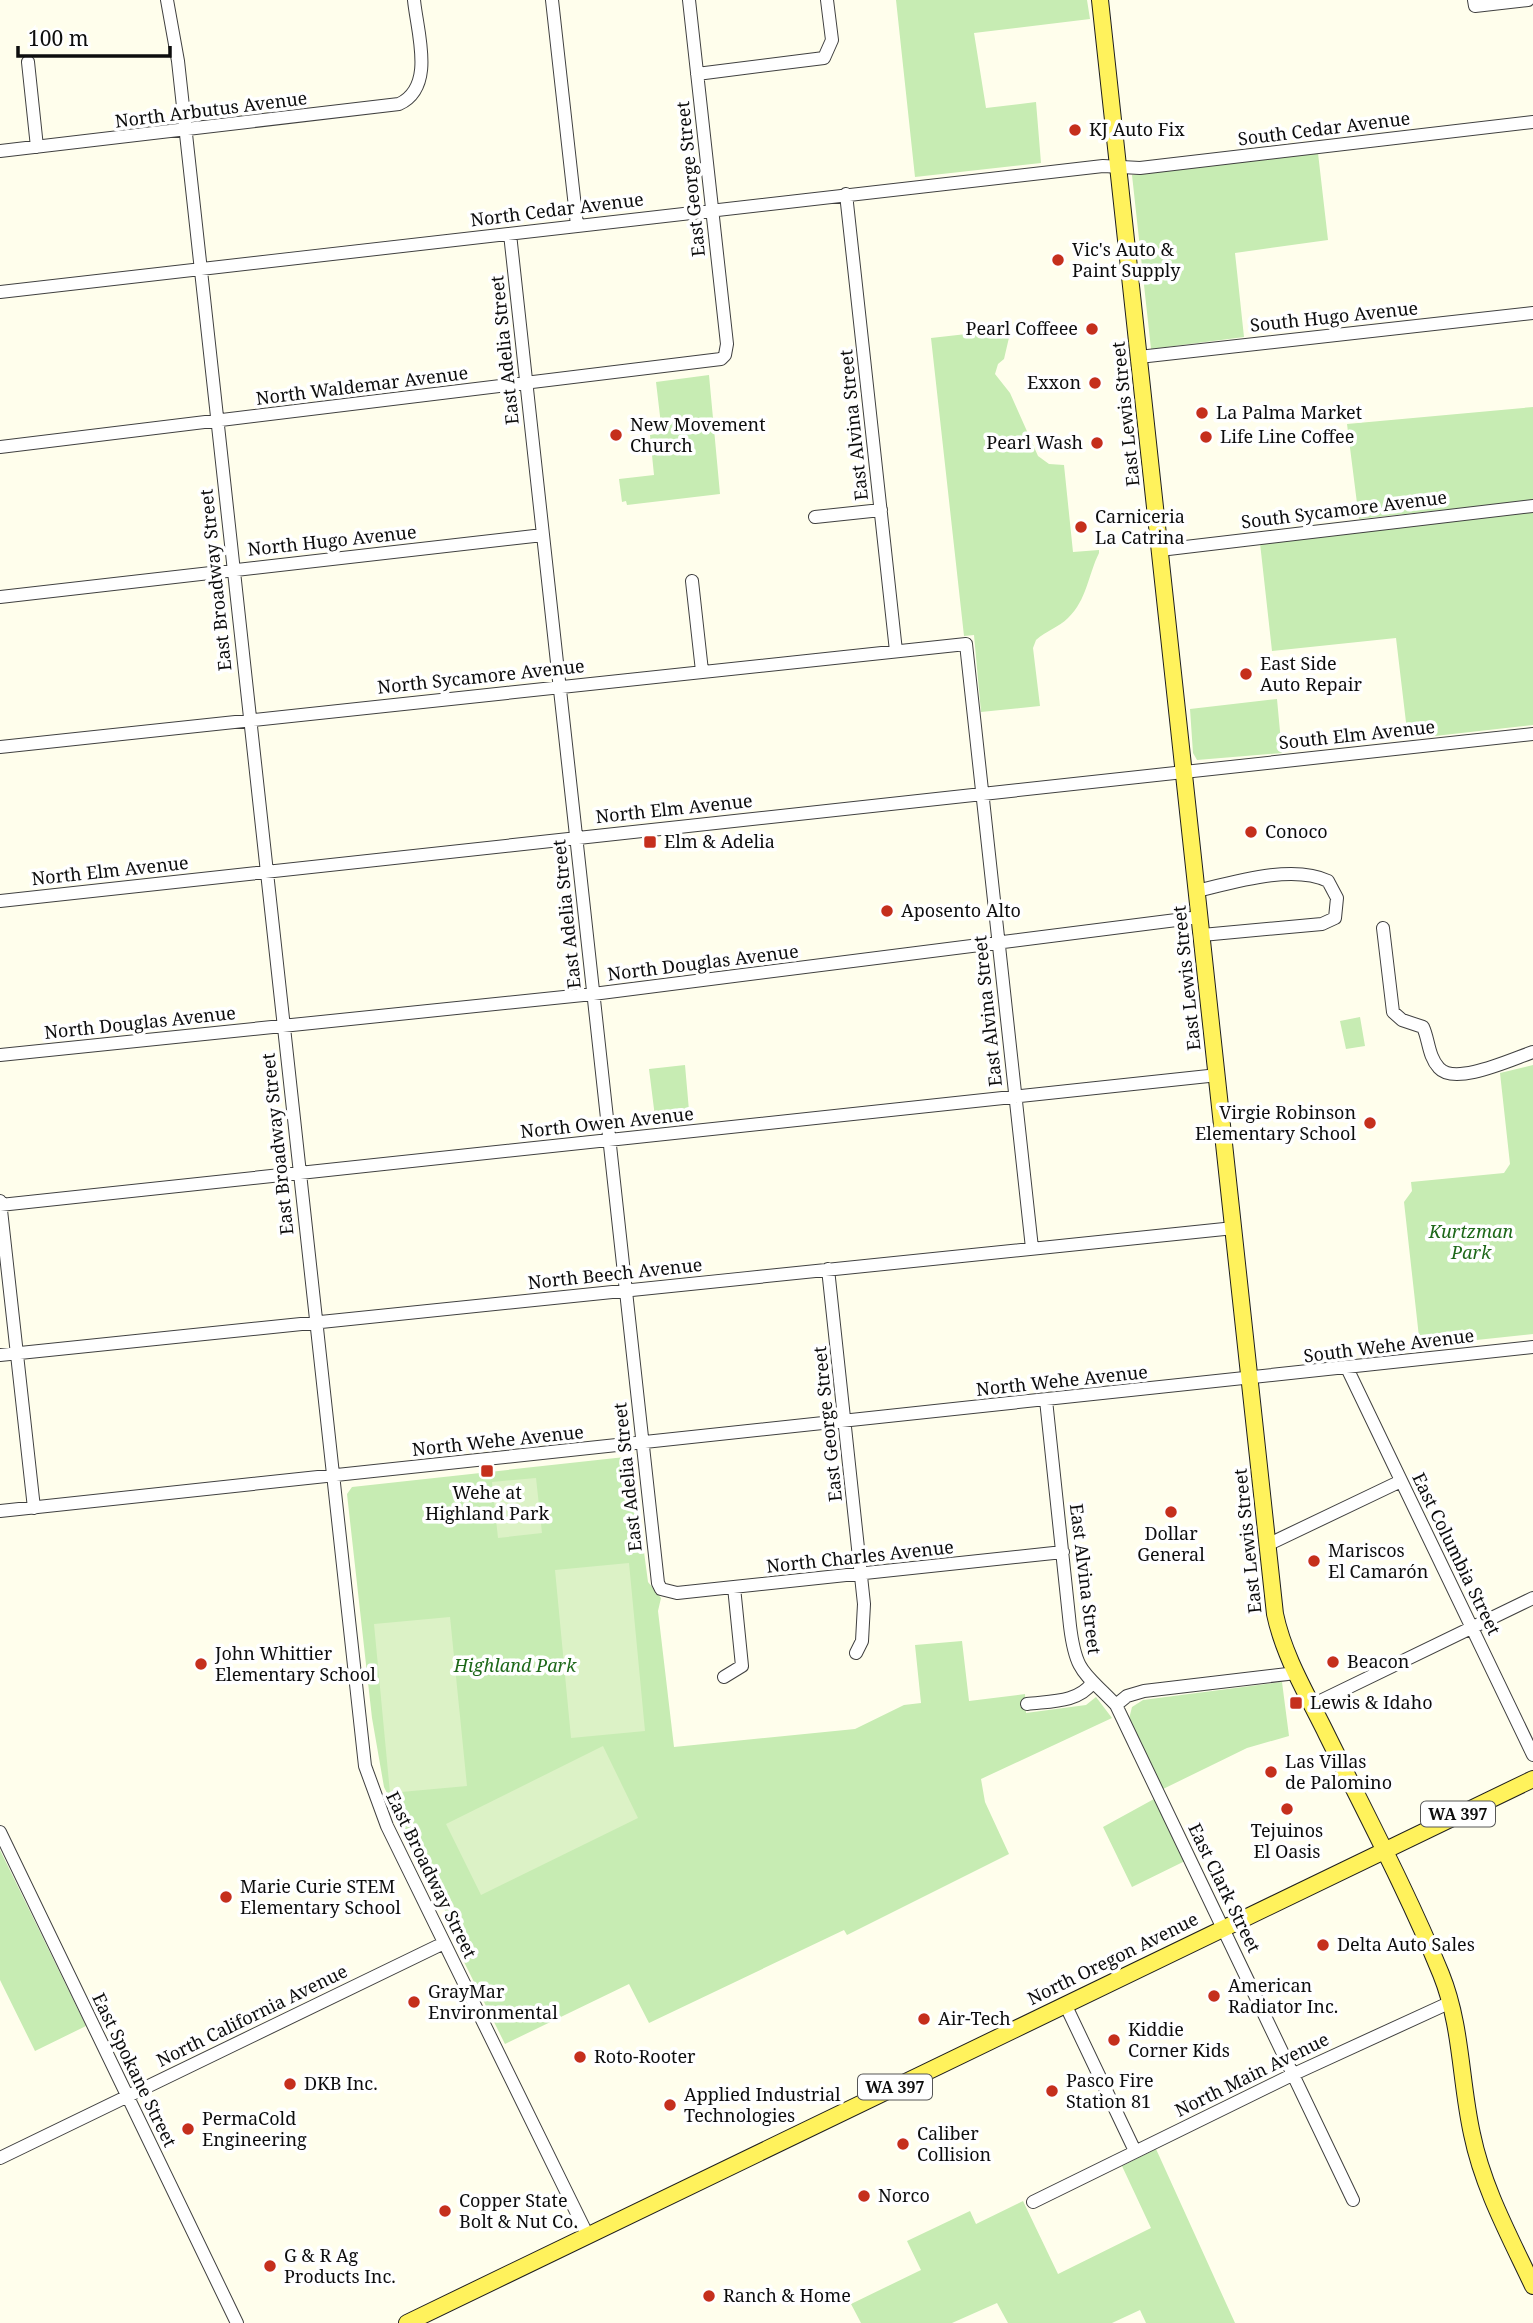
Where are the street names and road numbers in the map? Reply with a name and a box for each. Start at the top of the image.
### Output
street label: North Arbutus Avenue [113,85,308,133]
street label: East George Street [670,100,710,258]
street label: South Cedar Avenue [1236,106,1411,150]
street label: North Cedar Avenue [469,186,645,232]
street label: East Adelia Street [484,274,524,426]
street label: South Hugo Avenue [1249,295,1419,337]
street label: East Lewis Street [1105,340,1145,488]
street label: East Alvina Street [833,348,873,502]
street label: North Waldemar Avenue [254,360,469,410]
street label: South Sycamore Avenue [1240,484,1448,534]
street label: East Broadway Street [194,488,236,672]
street label: North Hugo Avenue [246,519,418,561]
street label: North Sycamore Avenue [376,653,586,699]
street label: South Elm Avenue [1278,714,1436,754]
street label: North Elm Avenue [594,788,754,828]
street label: East Adelia Street [546,838,586,990]
street label: North Elm Avenue [30,850,190,890]
street label: East Lewis Street [1166,904,1206,1052]
street label: East Alvina Street [967,934,1007,1088]
street label: North Douglas Avenue [606,938,800,986]
street label: North Douglas Avenue [43,1000,237,1044]
street label: East Broadway Street [256,1052,298,1236]
street label: North Owen Avenue [519,1101,695,1143]
street label: North Beech Avenue [526,1252,703,1294]
street label: South Wehe Avenue [1302,1323,1475,1367]
street label: East George Street [807,1345,847,1503]
street label: North Wehe Avenue [975,1359,1149,1401]
street label: East Adelia Street [607,1401,647,1553]
street label: North Wehe Avenue [411,1419,585,1461]
street label: East Lewis Street [1227,1467,1267,1615]
street label: East Columbia Street [1407,1468,1507,1639]
street label: East Alvina Street [1065,1502,1107,1656]
street label: North Charles Avenue [765,1534,955,1578]
street label: East Broadway Street [381,1787,483,1962]
road number: WA 397 [1421,1802,1495,1826]
street label: East Clark Street [1183,1819,1267,1956]
street label: North Oregon Avenue [1023,1906,1202,2010]
street label: North California Avenue [152,1958,351,2072]
street label: East Spokane Street [87,1989,183,2151]
street label: North Main Avenue [1171,2026,1333,2122]
road number: WA 397 [858,2074,932,2100]

